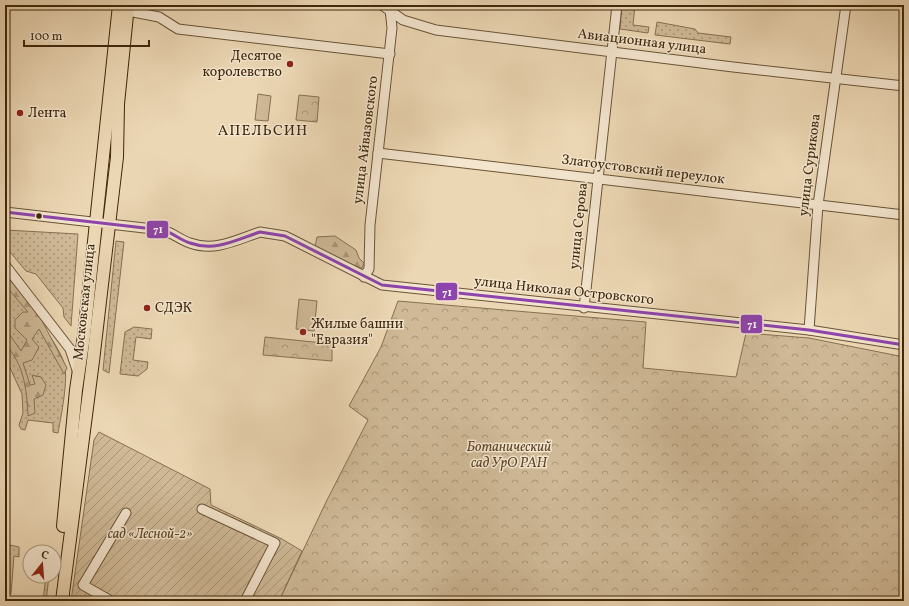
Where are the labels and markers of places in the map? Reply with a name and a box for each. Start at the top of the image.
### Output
place label: Десятое королевство [203,47,282,82]
marker: Десятое королевство [285,59,295,69]
place label: Лента [28,104,67,123]
marker: Лента [15,108,25,118]
unlabelled marker [34,211,44,221]
place label: СДЭК [155,299,193,318]
marker: СДЭК [142,303,152,313]
place label: Жилые башни "Евразия" [311,315,404,350]
marker: Жилые башни "Евразия" [298,327,308,337]

